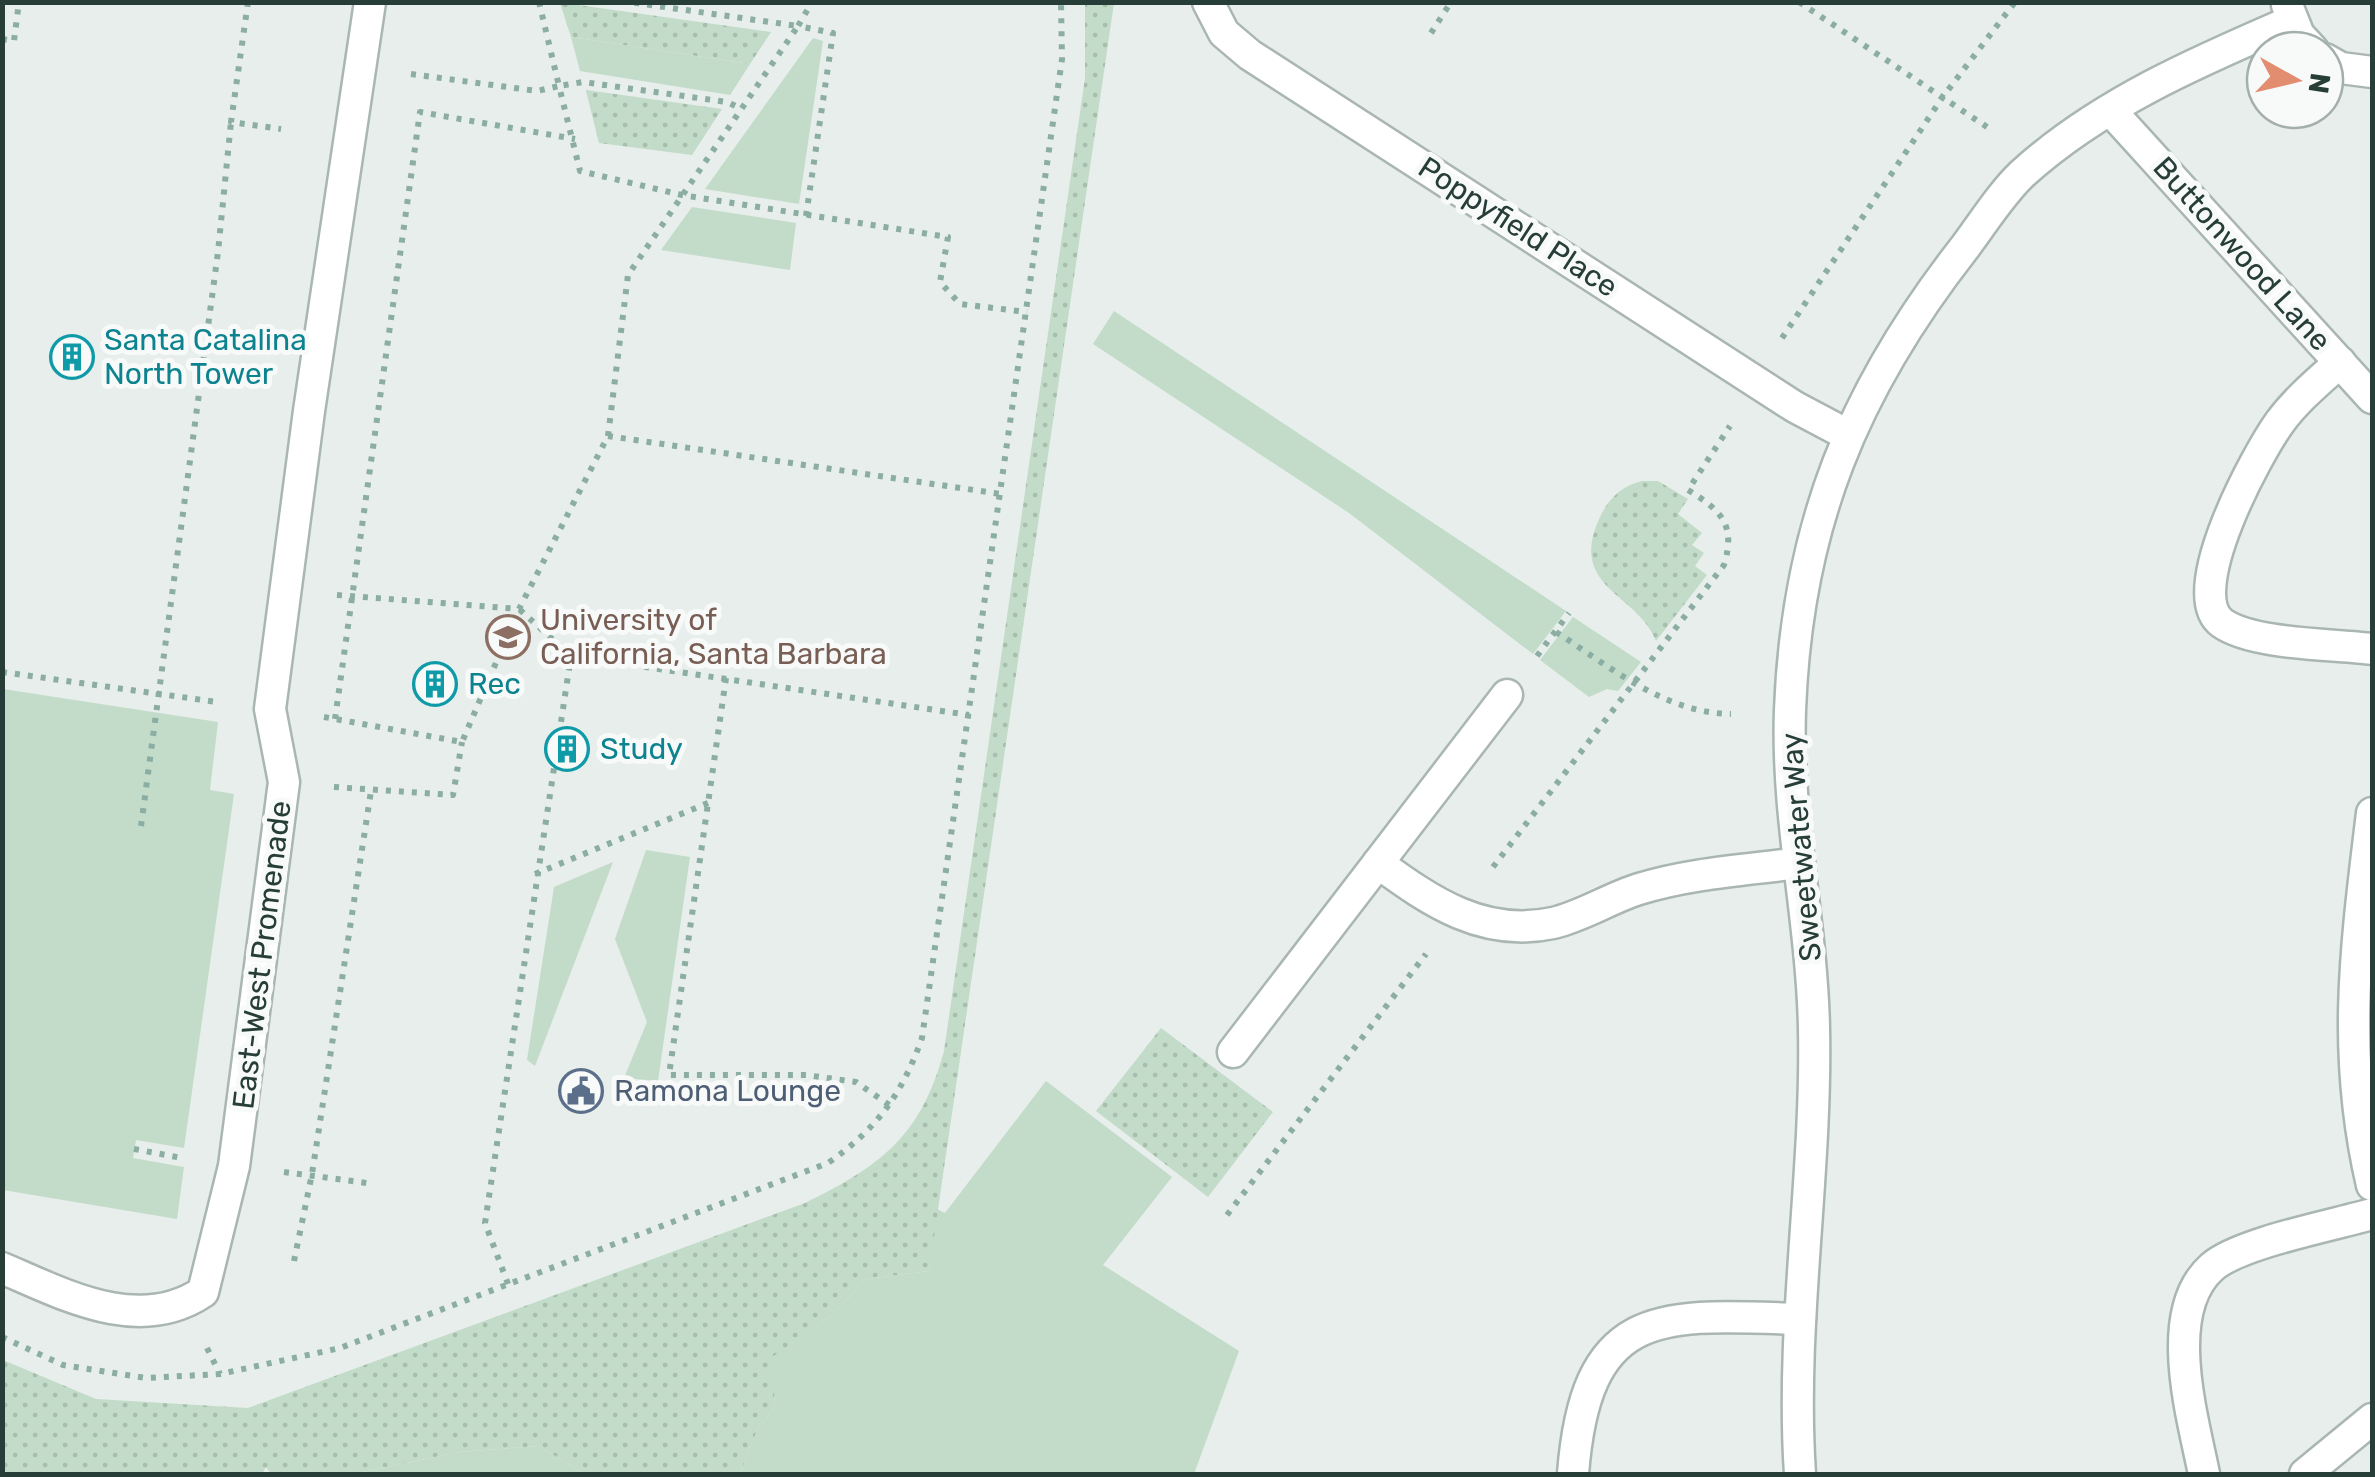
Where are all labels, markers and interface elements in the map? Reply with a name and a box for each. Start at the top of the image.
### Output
north arrow [2245,30,2345,130]
text: N [2302,71,2337,96]
street label: Poppyfield Place [1412,149,1624,305]
street label: Buttonwood Lane [2145,150,2339,358]
place label: Santa Catalina North Tower [104,322,307,392]
building icon: Santa Catalina North Tower [49,334,95,380]
place label: University of California, Santa Barbara [540,602,887,672]
school or university icon: University of California, Santa Barbara [485,614,531,660]
building icon: Rec [412,661,458,707]
place label: Rec [468,666,521,702]
building icon: Study [544,726,590,772]
place label: Study [600,731,683,767]
street label: Sweetwater Way [1773,731,1829,963]
street label: East-West Promenade [225,799,299,1111]
public building icon: Ramona Lounge [558,1068,604,1114]
place label: Ramona Lounge [614,1073,841,1109]

